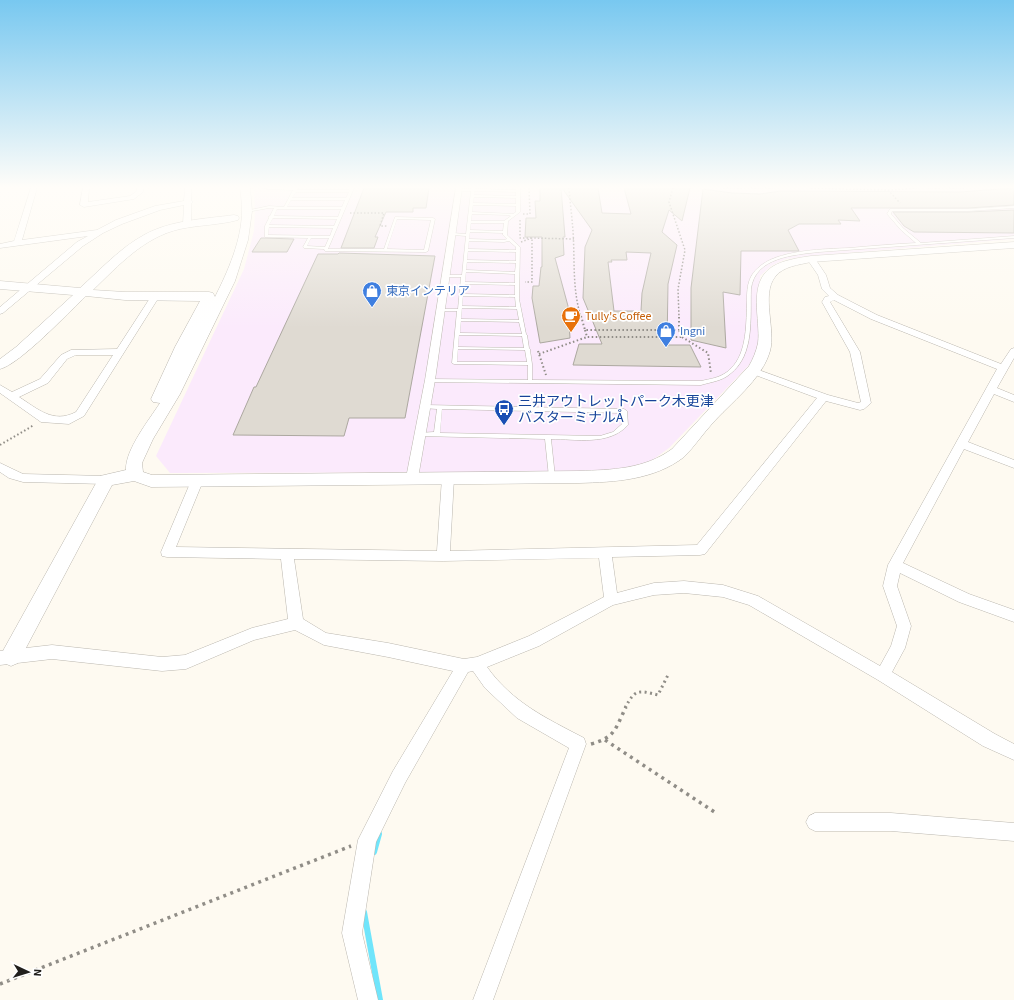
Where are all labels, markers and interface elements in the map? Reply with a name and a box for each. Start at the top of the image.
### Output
shop icon: 東京インテリア [361,280,383,308]
place label: 東京インテリア [386,283,470,300]
cafe icon: Tully's Coffee [560,305,582,333]
place label: Tully's Coffee [585,308,651,325]
shop icon: Ingni [655,320,677,348]
place label: Ingni [680,323,705,340]
place label: 三井アウトレットパーク木更津 バスターミナルÅ [518,392,714,428]
bus stop icon: 三井アウトレットパーク木更津 バスターミナルÅ [493,398,515,426]
north arrow [8,952,48,992]
text: N [30,968,45,977]

